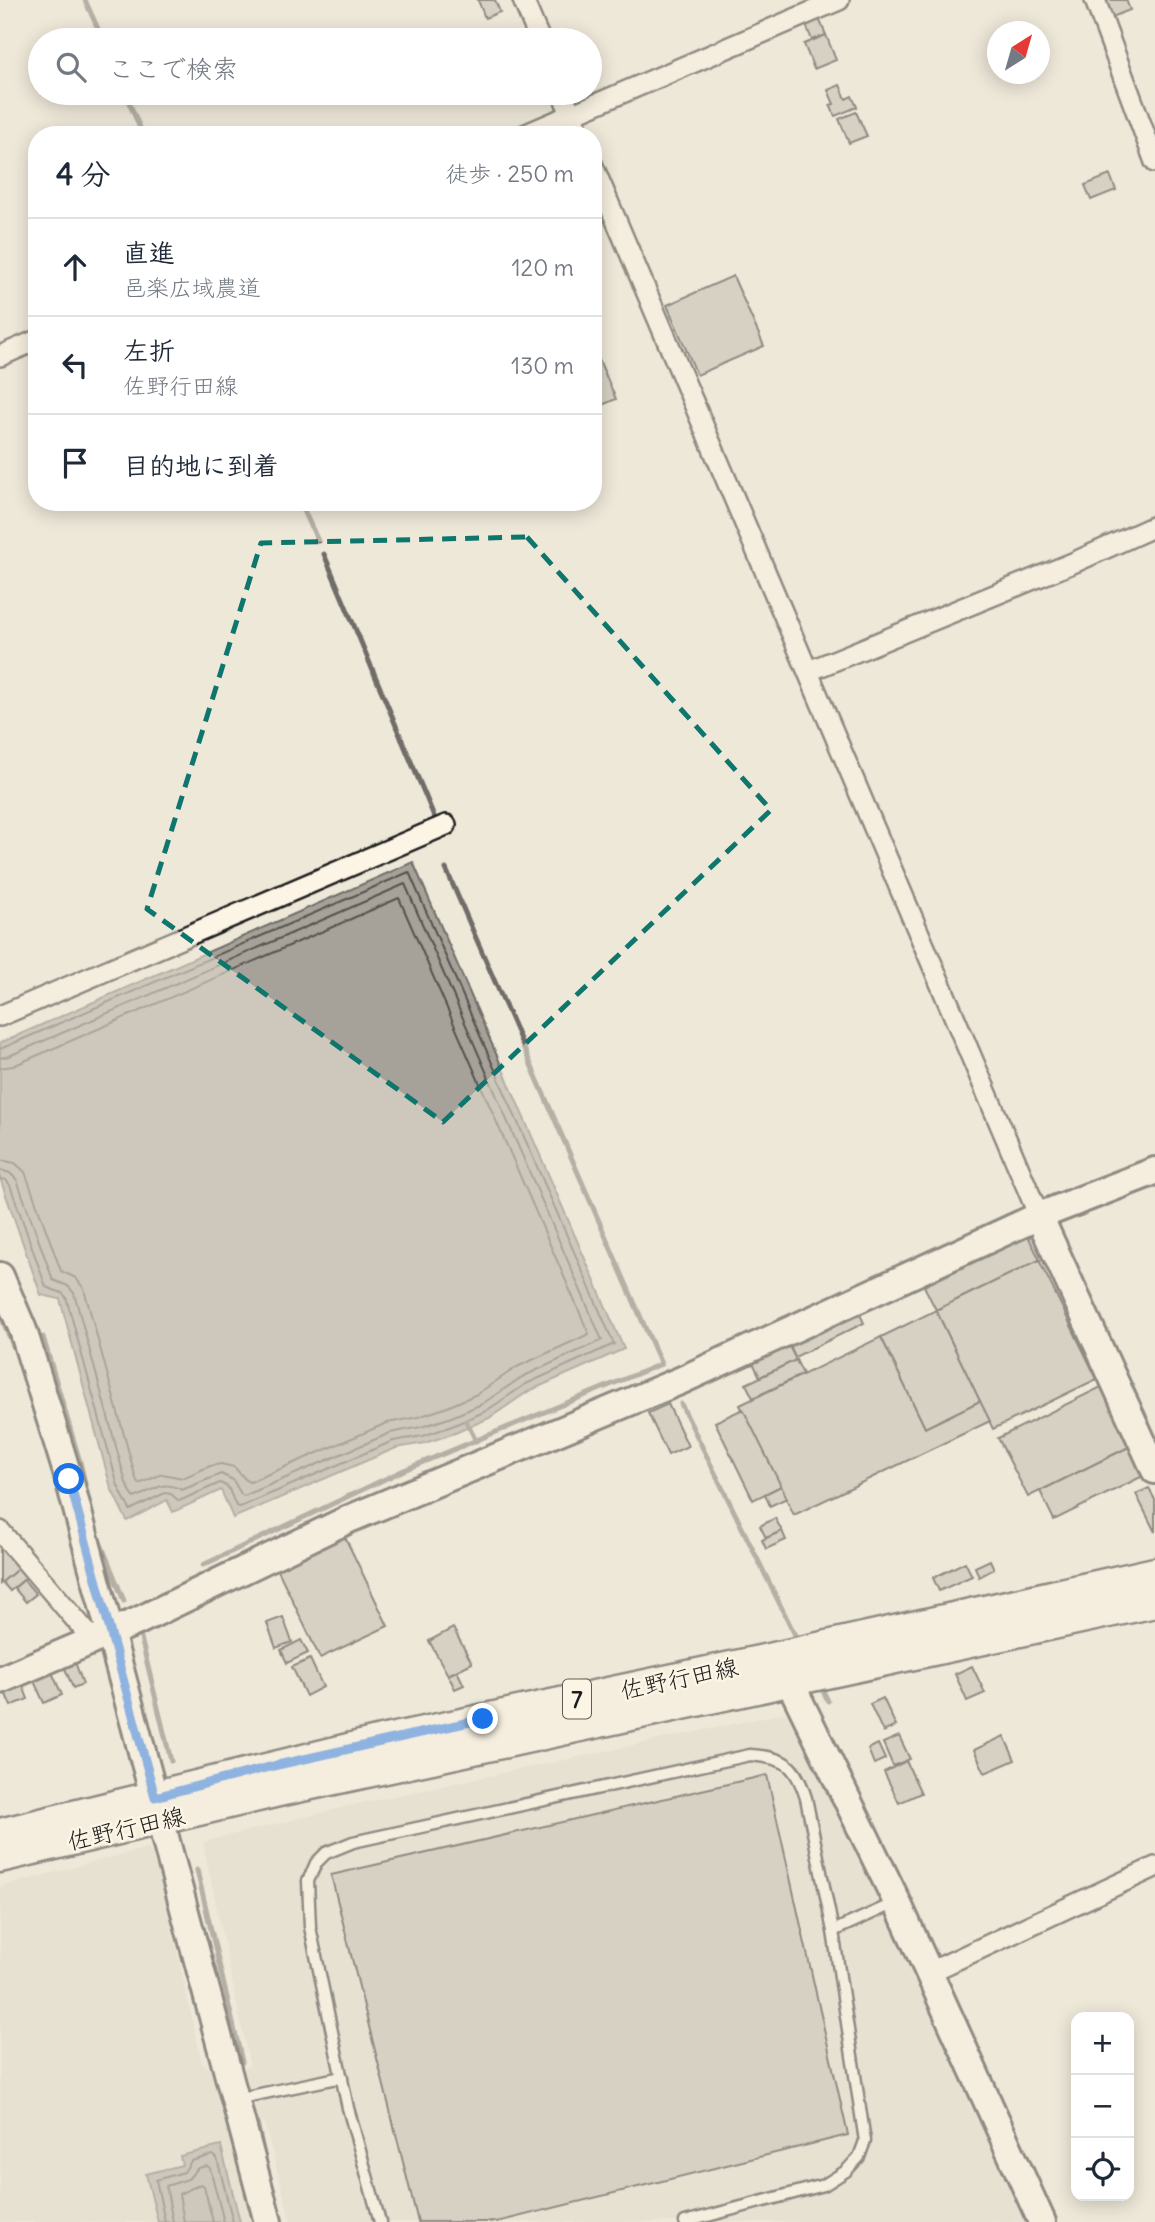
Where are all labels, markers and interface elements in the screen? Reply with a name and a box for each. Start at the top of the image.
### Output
north arrow [987,21,1050,84]
search box [28,28,602,105]
icon: search [52,48,90,86]
text: ここで検索 [108,52,238,85]
text: 4 分 [56,155,110,193]
text: 徒歩 · 250 m [445,159,574,188]
text: 直進 [123,236,175,269]
icon: ahead [56,248,94,286]
text: 120 m [511,253,574,282]
text: 邑楽広域農道 [123,273,261,302]
text: 左折 [123,334,175,367]
icon: left [56,346,94,384]
text: 130 m [511,351,574,380]
text: 佐野行田線 [123,371,238,400]
icon: arrive [56,444,94,482]
text: 目的地に到着 [123,449,279,482]
route start [53,1463,84,1494]
street label: 佐野行田線 [617,1651,741,1705]
road number: 7 [563,1680,591,1718]
route end [467,1703,498,1734]
street label: 佐野行田線 [64,1800,188,1856]
map controls [1071,2012,1134,2201]
button: + [1071,2012,1134,2075]
button: − [1071,2075,1134,2138]
button: locate [1071,2138,1134,2201]

